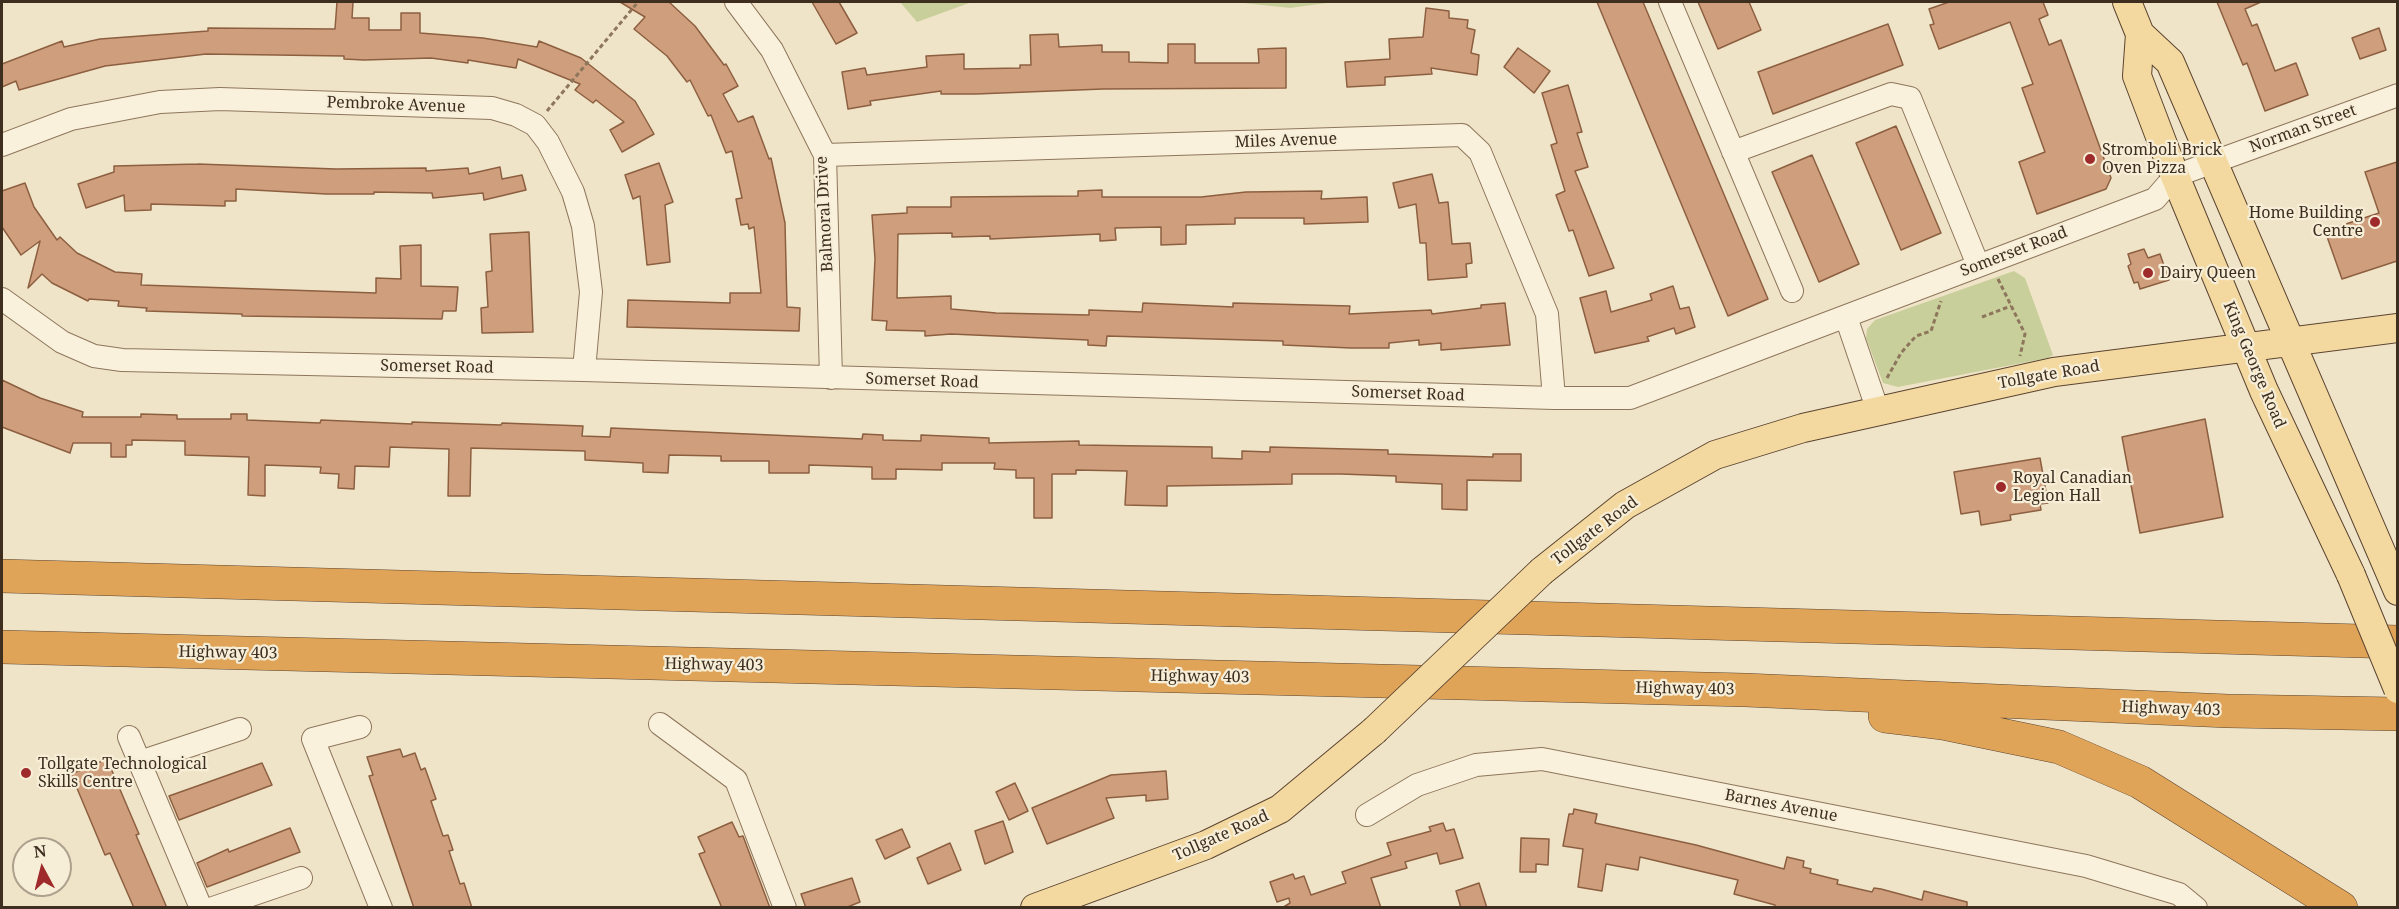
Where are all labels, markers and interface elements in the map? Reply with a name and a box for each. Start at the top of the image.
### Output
street label: Pembroke Avenue [326,93,466,117]
street label: Norman Street [2247,101,2359,157]
street label: Miles Avenue [1235,130,1337,152]
place label: Stromboli Brick Oven Pizza [2102,140,2222,178]
marker: Stromboli Brick Oven Pizza [2083,152,2097,166]
street label: Balmoral Drive [812,155,838,273]
place label: Home Building Centre [2249,203,2363,241]
marker: Home Building Centre [2368,215,2382,229]
street label: Somerset Road [1958,223,2070,281]
place label: Dairy Queen [2160,263,2256,283]
marker: Dairy Queen [2141,266,2155,280]
street label: King George Road [2219,299,2289,431]
street label: Somerset Road [380,356,494,378]
street label: Tollgate Road [1997,357,2101,393]
street label: Somerset Road [865,369,979,393]
street label: Somerset Road [1351,382,1465,406]
place label: Royal Canadian Legion Hall [2013,468,2132,506]
marker: Royal Canadian Legion Hall [1994,480,2008,494]
street label: Tollgate Road [1548,492,1642,570]
street label: Highway 403 [178,643,278,663]
street label: Highway 403 [664,655,764,675]
street label: Highway 403 [1150,667,1250,687]
street label: Highway 403 [1635,679,1735,699]
street label: Highway 403 [2121,698,2221,720]
place label: Tollgate Technological Skills Centre [38,754,207,792]
marker: Tollgate Technological Skills Centre [19,766,33,780]
street label: Barnes Avenue [1723,786,1839,826]
street label: Tollgate Road [1170,806,1272,866]
north arrow [12,837,72,897]
text: N [32,839,48,863]

